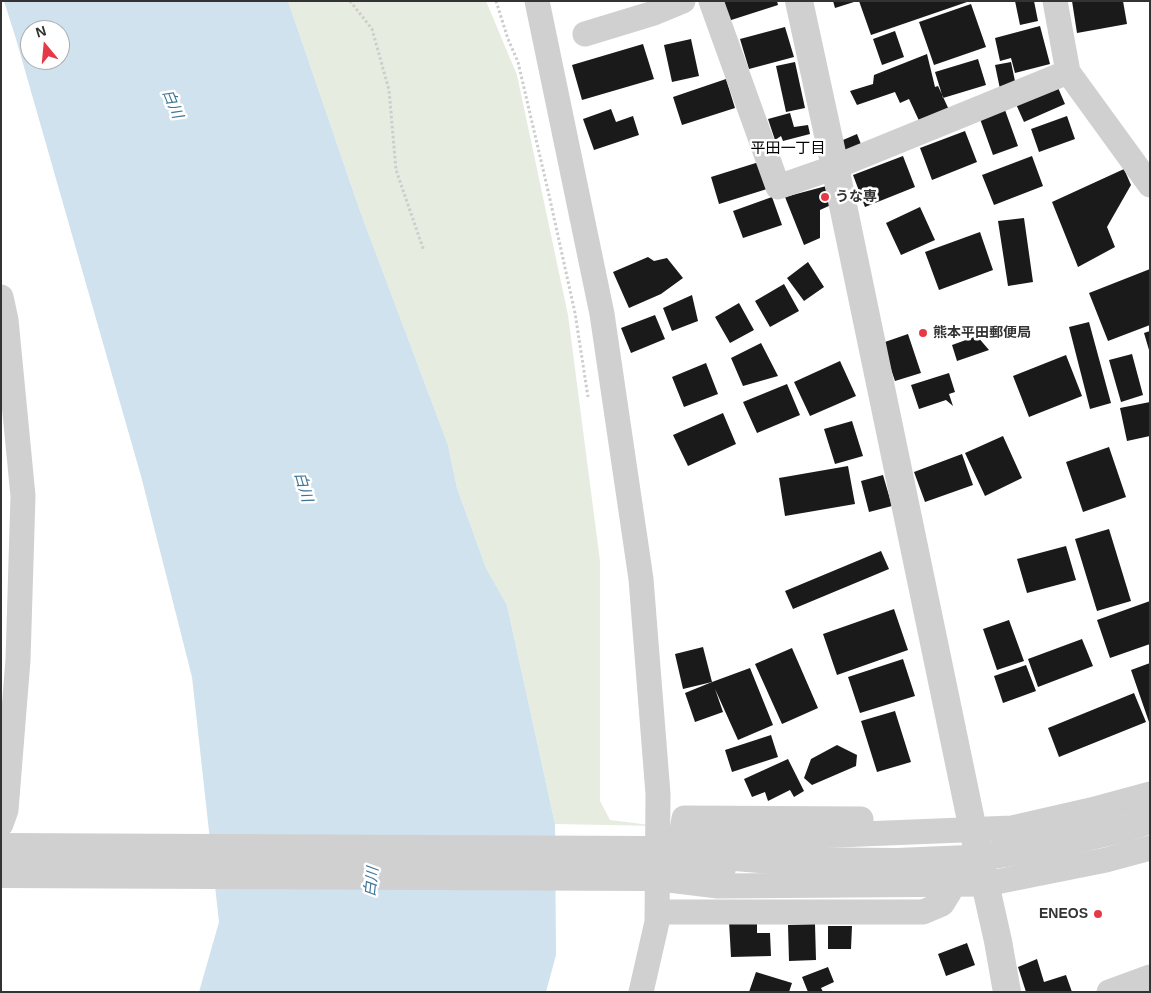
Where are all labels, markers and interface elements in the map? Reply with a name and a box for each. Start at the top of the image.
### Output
north arrow [20,20,70,70]
text: N [34,22,48,41]
water label: 白川 [158,87,186,121]
district label: 平田一丁目 [751,140,825,158]
place label: うな専 [835,189,877,205]
marker: うな専 [819,191,831,203]
place label: 熊本平田郵便局 [933,325,1031,341]
marker: 熊本平田郵便局 [917,327,929,339]
water label: 白川 [290,470,316,504]
water label: 白川 [361,866,383,898]
place label: ENEOS [1039,906,1088,922]
marker: ENEOS [1092,908,1104,920]

